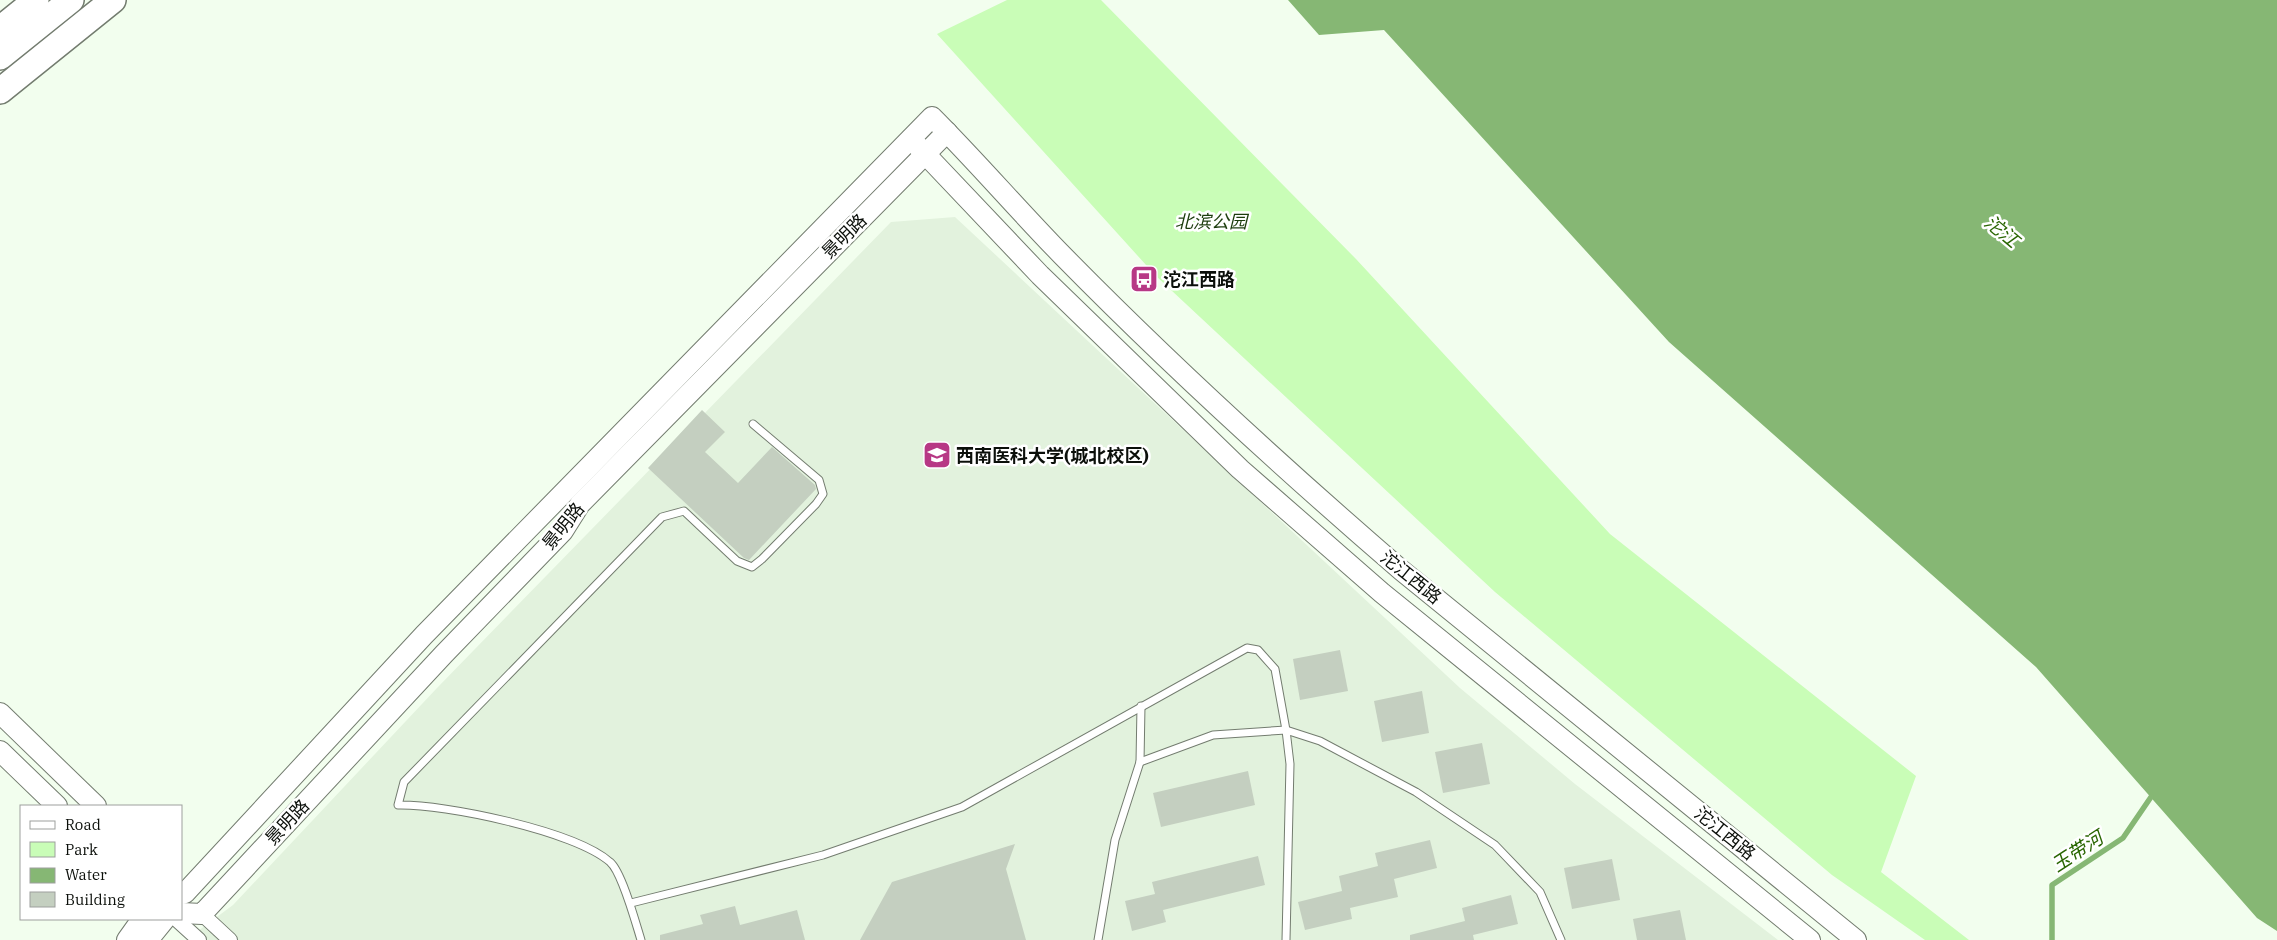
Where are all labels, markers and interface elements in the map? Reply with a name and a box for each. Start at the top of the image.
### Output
street label: 景明路 [817,209,871,263]
park label: 北滨公园 [1175,210,1250,233]
water label: 沱江 [1980,210,2026,254]
bus stop icon: 沱江西路 [1129,264,1159,294]
place label: 沱江西路 [1163,268,1235,291]
school or university icon: 西南医科大学(城北校区) [922,440,952,470]
place label: 西南医科大学(城北校区) [956,444,1149,467]
street label: 景明路 [537,498,589,554]
street label: 沱江西路 [1376,545,1446,609]
street label: 景明路 [260,794,314,850]
street label: 沱江西路 [1690,801,1760,865]
legend [20,805,182,920]
text: Road [65,815,101,834]
water label: 玉带河 [2047,823,2111,877]
text: Park [65,840,98,859]
text: Water [65,865,107,884]
text: Building [65,890,125,909]

